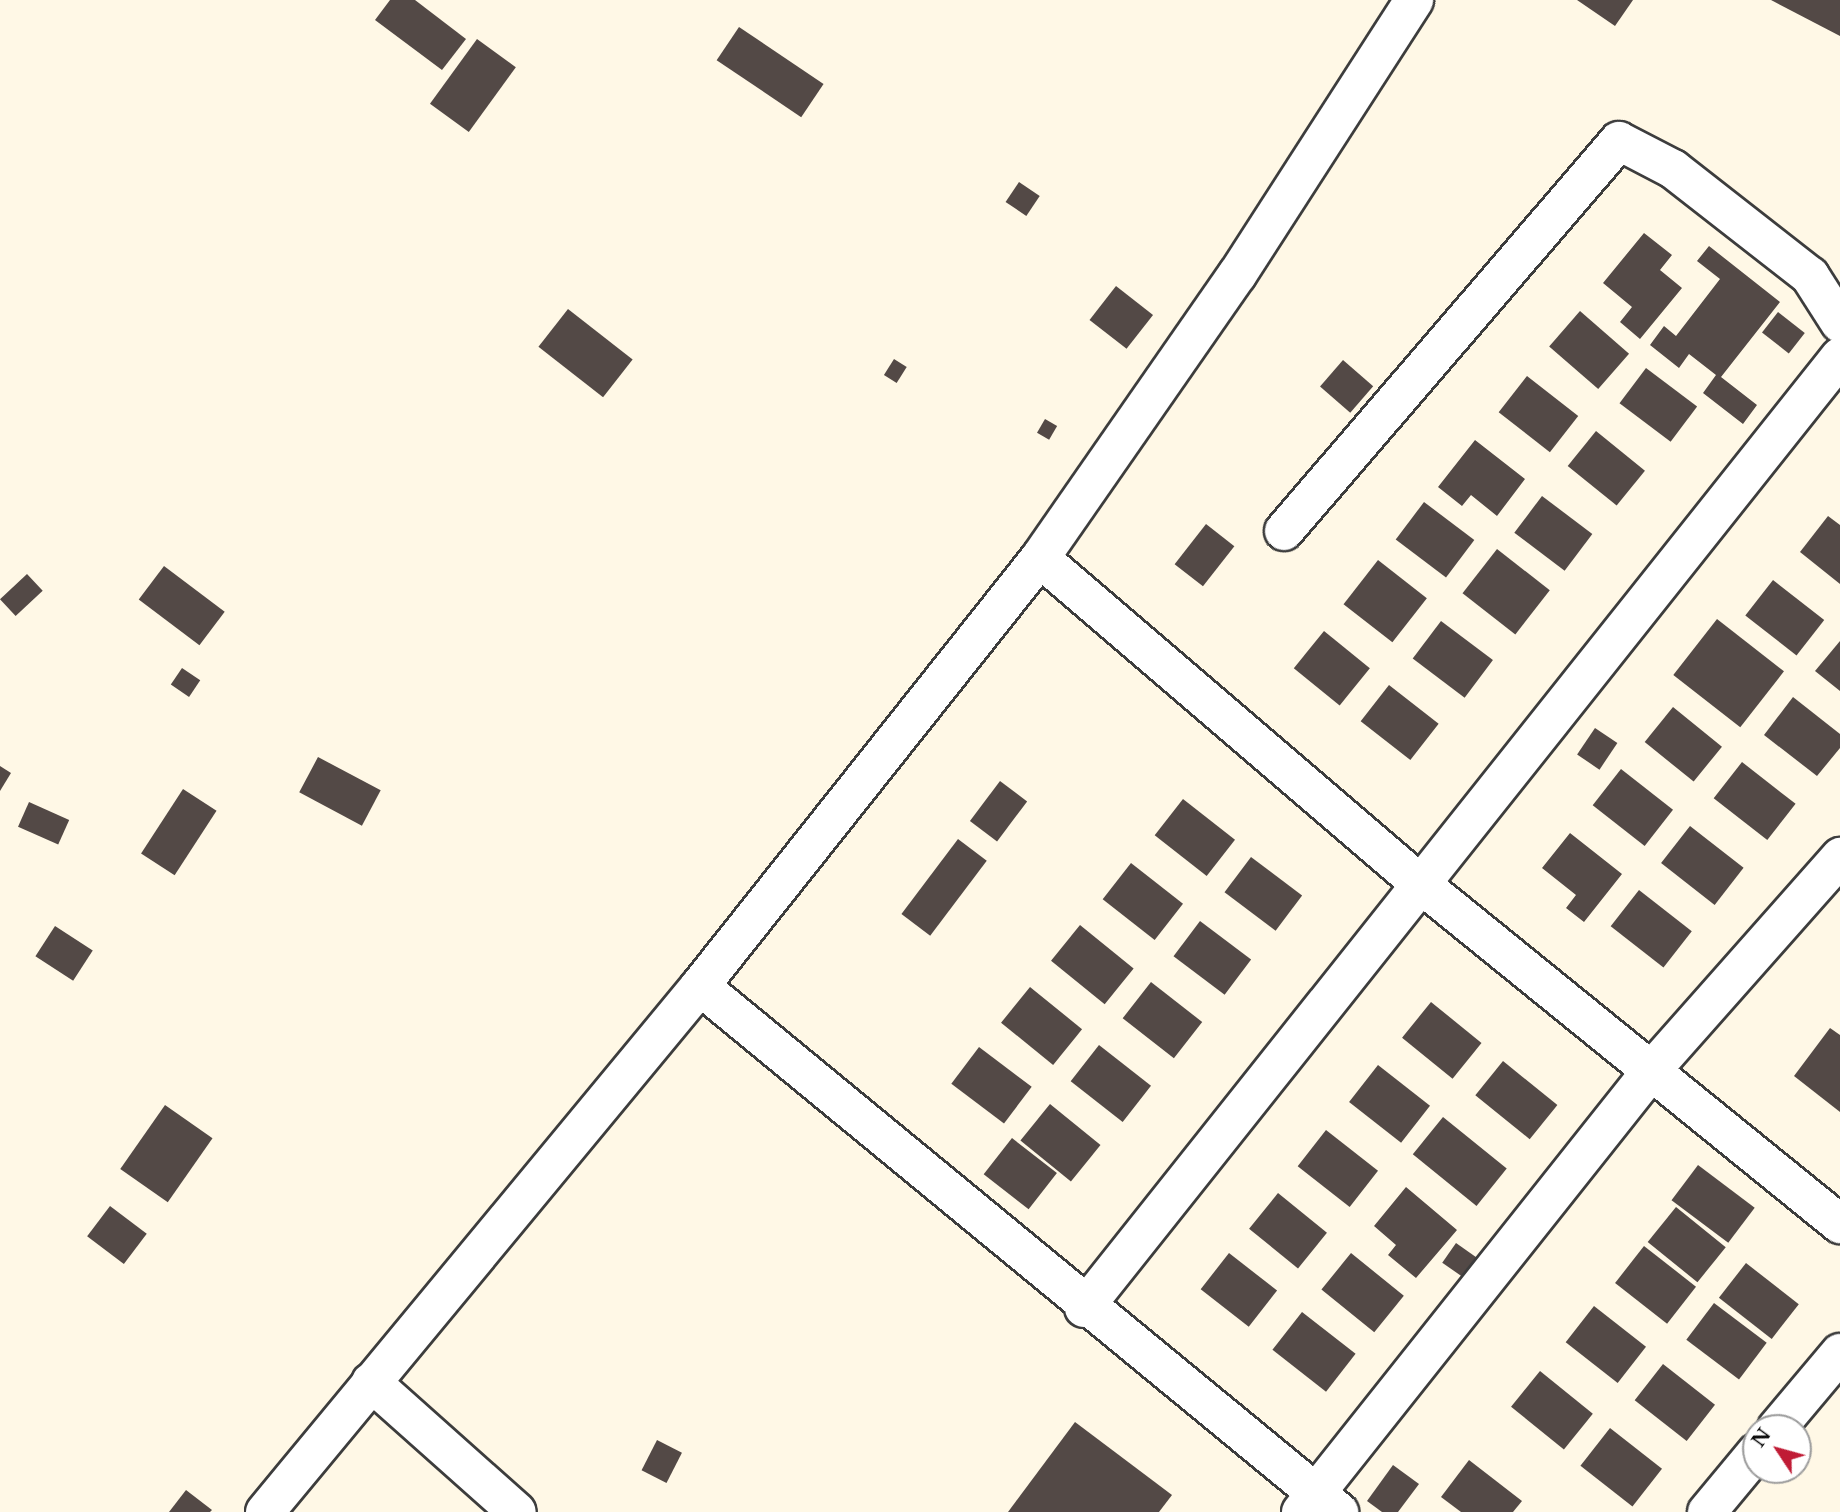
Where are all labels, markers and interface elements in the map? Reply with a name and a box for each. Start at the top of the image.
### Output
north arrow [1742,1414,1812,1484]
text: N [1747,1424,1776,1452]

